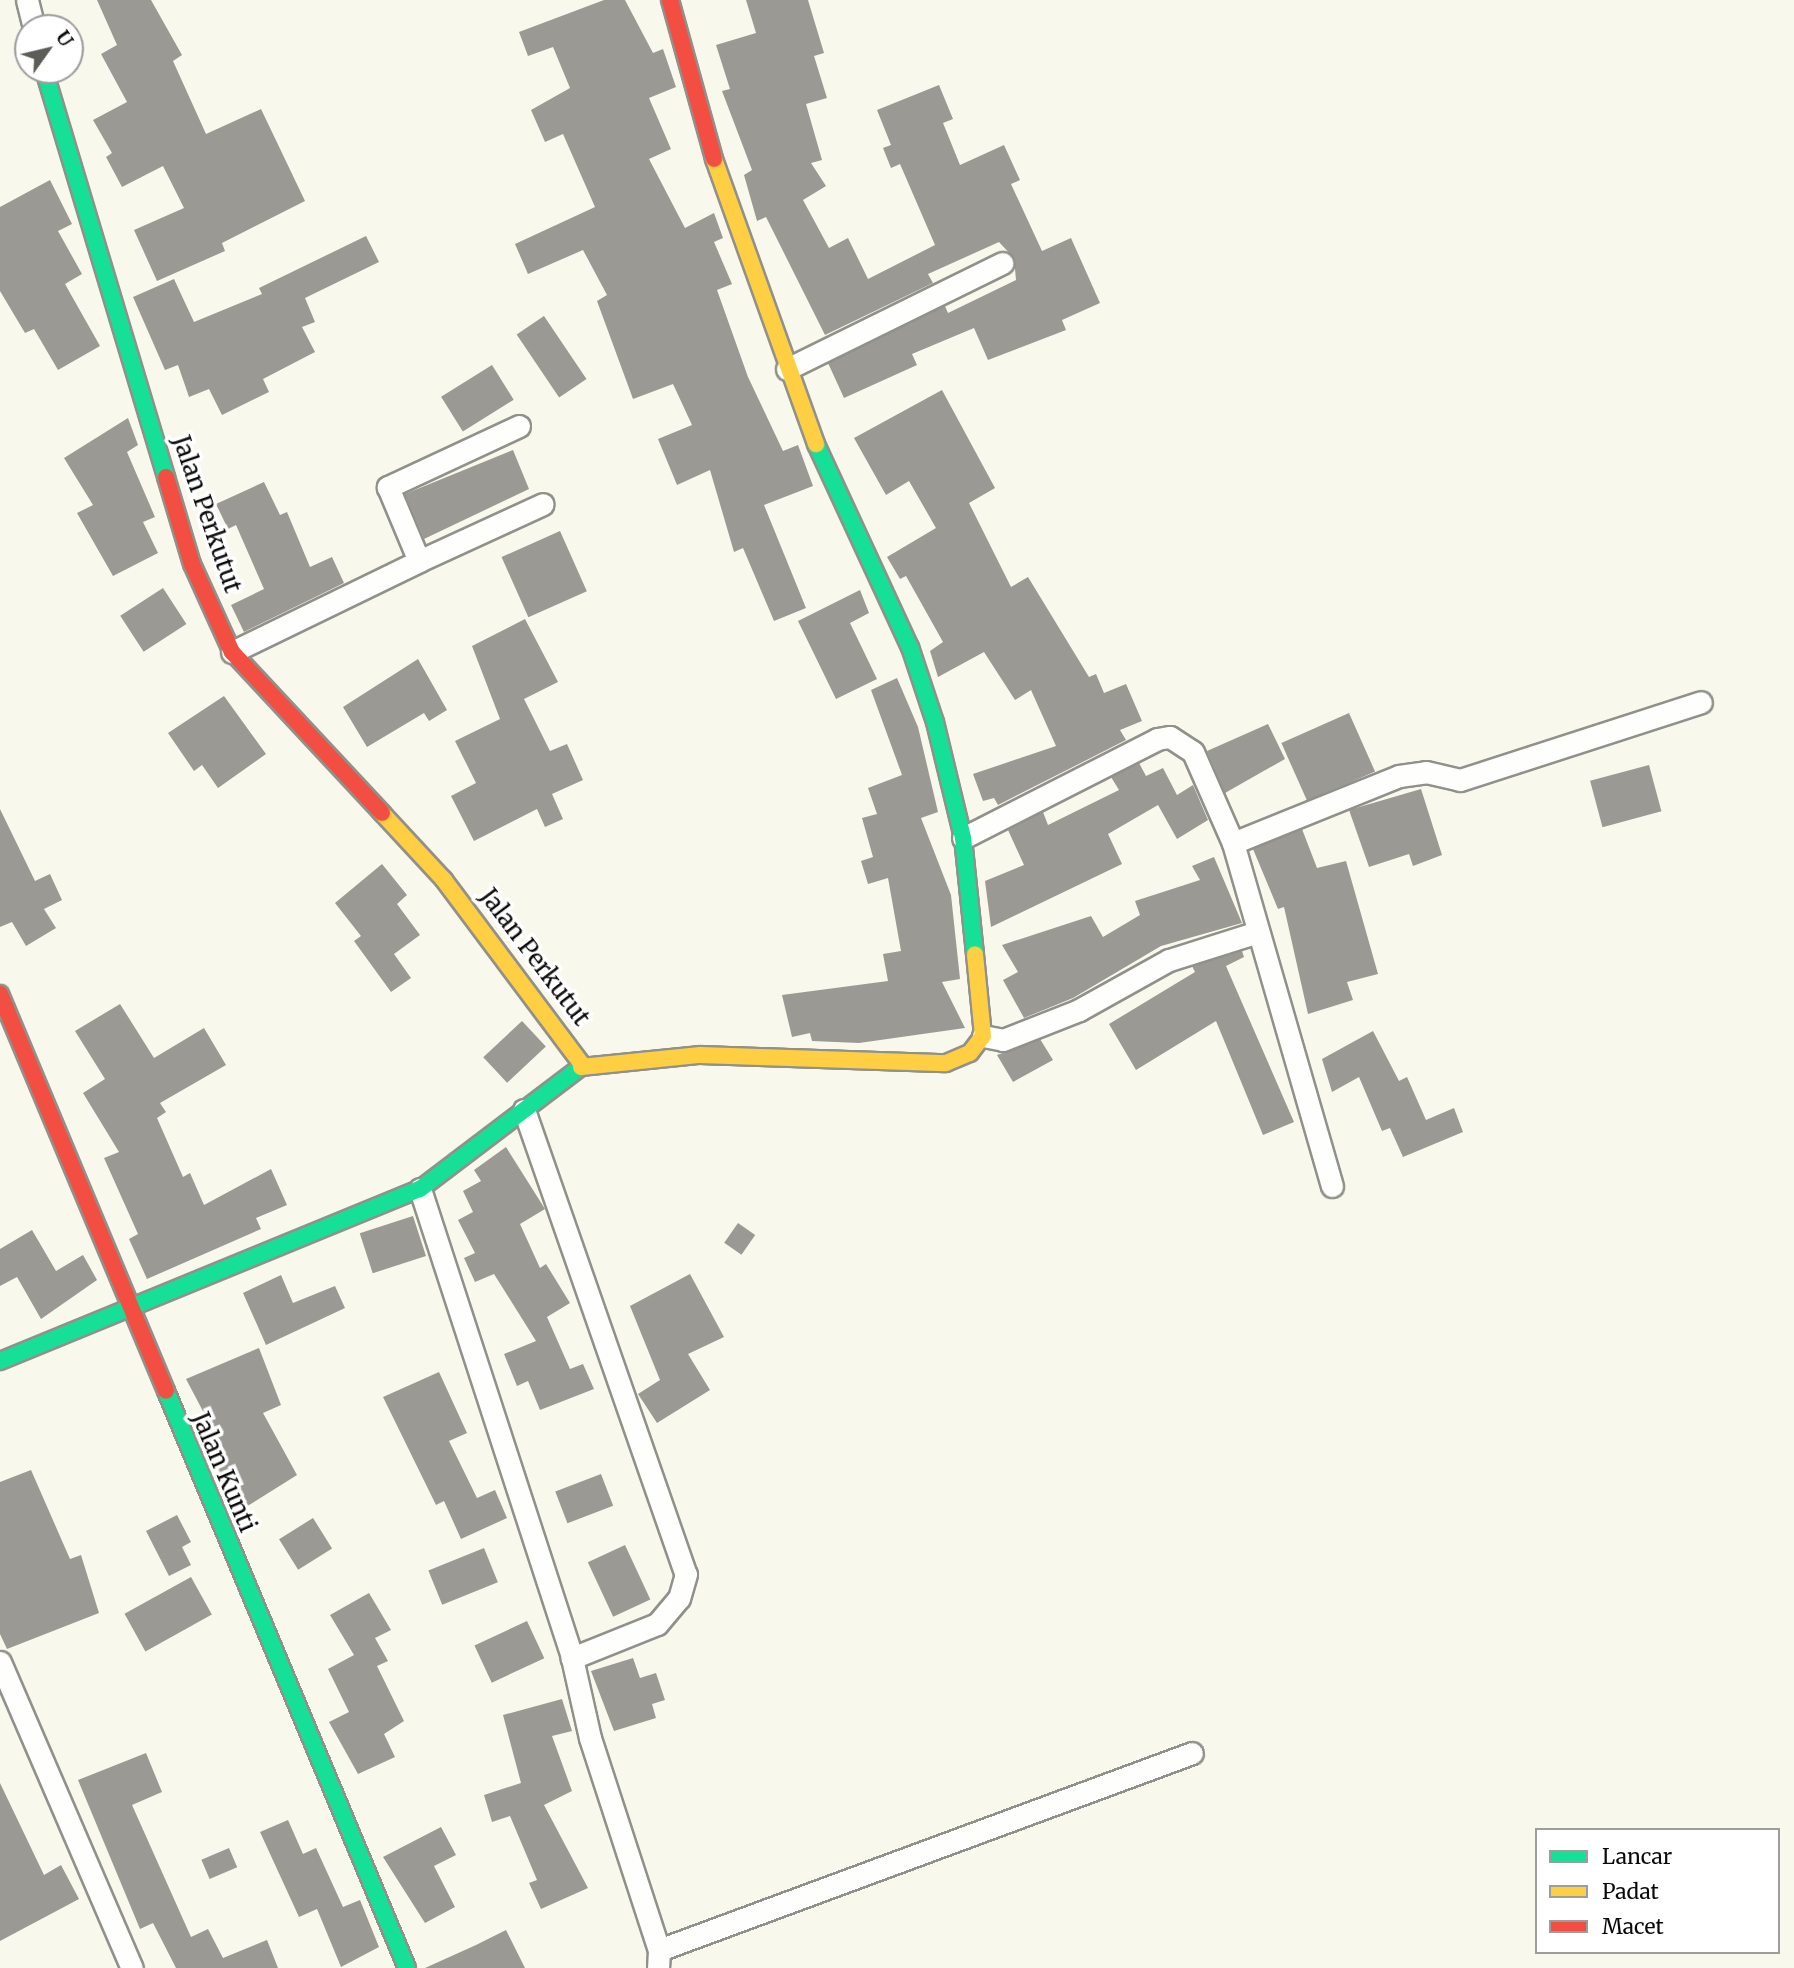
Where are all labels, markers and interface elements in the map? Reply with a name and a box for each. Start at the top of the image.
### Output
north arrow [14,14,84,84]
text: U [51,26,79,51]
street label: Jalan Perkutut [167,432,247,596]
street label: Jalan Perkutut [474,883,596,1031]
street label: Jalan Kunti [186,1408,262,1536]
legend [1535,1828,1780,1954]
text: Lancar [1602,1843,1672,1870]
text: Padat [1602,1878,1659,1905]
text: Macet [1602,1913,1664,1940]

